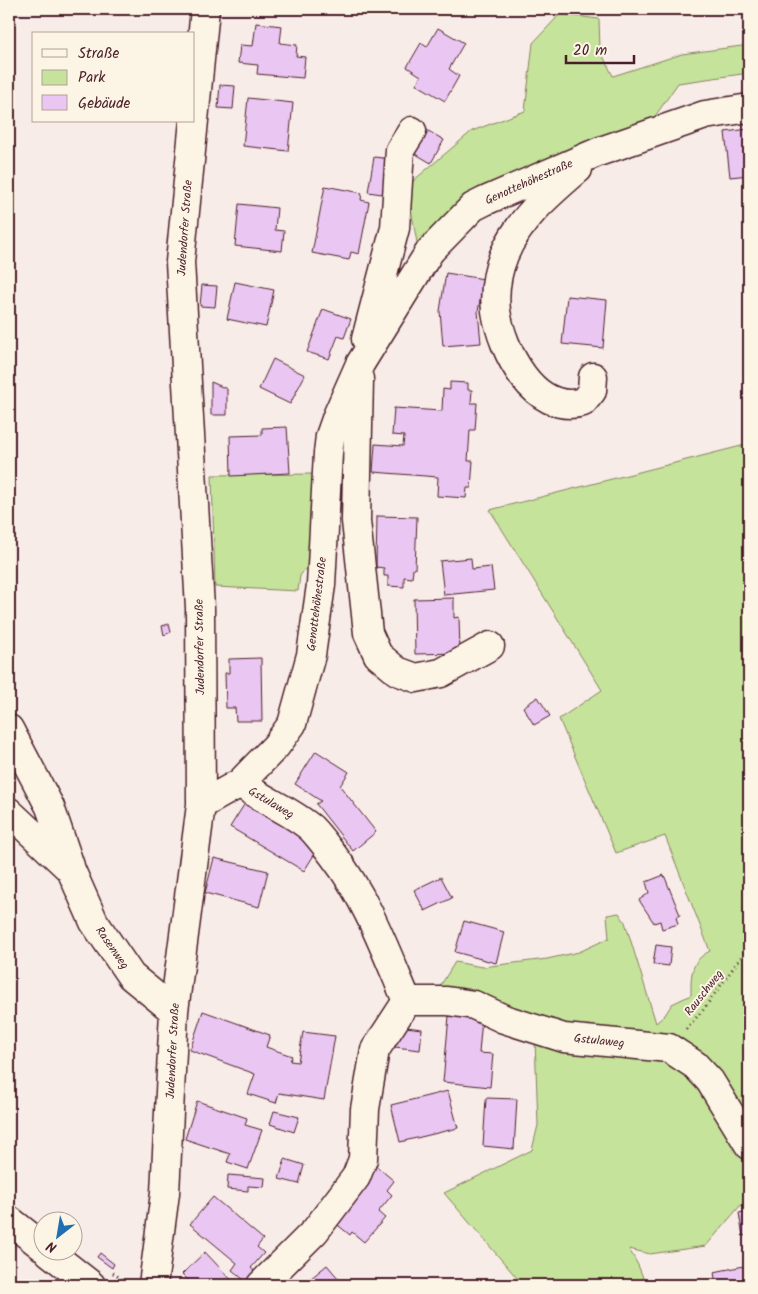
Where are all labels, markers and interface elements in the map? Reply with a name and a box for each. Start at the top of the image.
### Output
legend [32,32,195,122]
scale bar [566,32,633,64]
text: 20 m [573,39,607,63]
text: Straße [78,42,120,66]
text: Park [78,66,106,90]
text: Gebäude [78,92,131,116]
street label: Genottehöhestraße [482,154,577,210]
street label: Judendorfer Straße [172,179,198,277]
street label: Genottehöhestraße [302,555,332,652]
street label: Judendorfer Straße [190,598,210,695]
street label: Gstulaweg [244,782,298,824]
street label: Rasenweg [90,923,134,974]
street label: Rauschweg [680,965,728,1020]
street label: Judendorfer Straße [161,1002,185,1100]
street label: Gstulaweg [573,1029,625,1053]
north arrow [32,1212,82,1262]
text: N [42,1234,61,1258]

